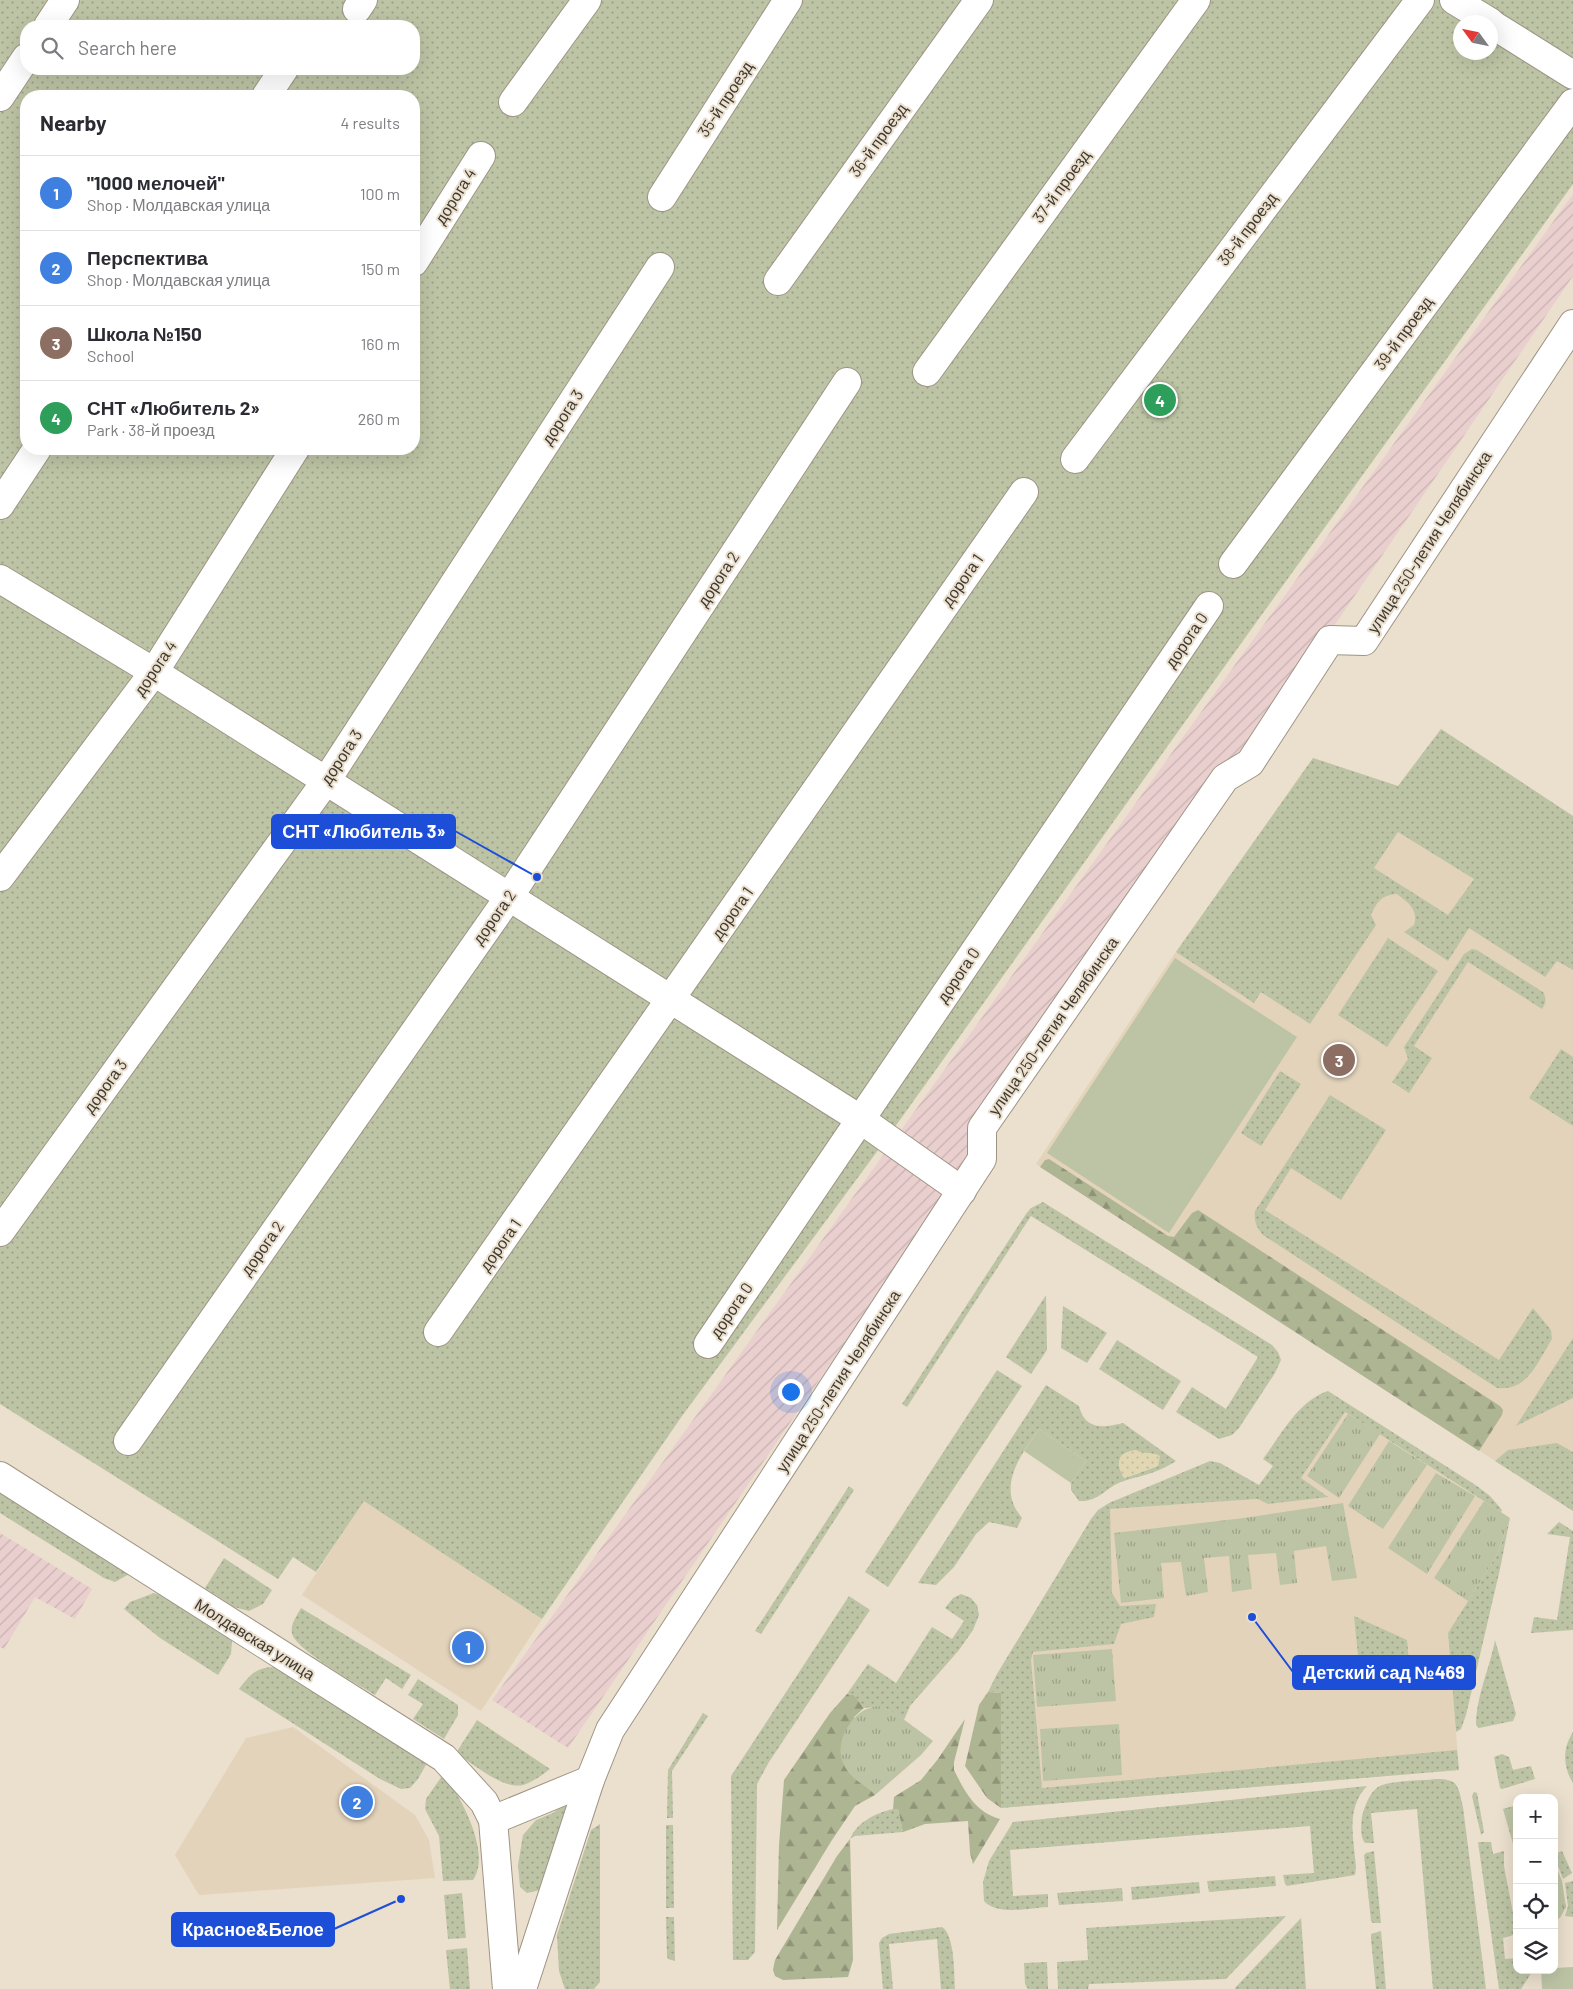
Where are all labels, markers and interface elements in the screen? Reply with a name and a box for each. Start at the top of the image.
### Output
north arrow [1453,15,1498,60]
search box [20,20,420,75]
icon: search [38,34,66,62]
text: Search here [78,36,177,59]
street label: 35-й проезд [693,57,756,140]
street label: 36-й проезд [845,99,911,180]
text: Nearby [40,110,106,135]
text: 4 results [340,113,400,132]
street label: 37-й проезд [1028,145,1094,226]
street label: дорога 4 [430,164,479,227]
text: "1000 мелочей" [87,171,225,194]
text: 1 [53,184,59,203]
text: 100 m [360,184,400,203]
street label: 38-й проезд [1213,188,1281,269]
text: Shop · Молдавская улица [87,195,270,214]
text: Перспектива [87,246,208,269]
text: 2 [52,259,60,278]
text: 150 m [361,259,400,278]
text: Shop · Молдавская улица [87,270,270,289]
street label: 39-й проезд [1370,292,1436,373]
text: Школа №150 [87,322,202,345]
text: 3 [52,334,60,353]
text: 160 m [361,334,400,353]
text: School [87,346,134,365]
pin: 4 [1144,381,1176,419]
street label: дорога 3 [537,386,586,448]
text: СНТ «Любитель 2» [87,396,260,419]
text: 4 [51,409,61,428]
text: 260 m [358,409,400,428]
text: Park · 38-й проезд [87,420,215,439]
street label: улица 250-летия Челябинска [1363,447,1495,636]
street label: дорога 2 [693,547,742,610]
street label: дорога 1 [937,550,986,609]
street label: дорога 0 [1160,608,1211,671]
street label: дорога 4 [129,637,180,699]
street label: дорога 3 [316,726,365,788]
callout: СНТ «Любитель 3» [272,815,455,848]
text: СНТ «Любитель 3» [282,820,446,842]
street label: дорога 1 [707,883,756,942]
street label: дорога 2 [468,886,519,948]
street label: улица 250-летия Челябинска [984,933,1122,1119]
street label: дорога 0 [932,943,983,1006]
pin: 3 [1323,1041,1355,1079]
street label: дорога 3 [79,1055,130,1116]
street label: дорога 1 [475,1215,524,1274]
street label: дорога 2 [236,1217,287,1279]
street label: дорога 0 [705,1278,756,1341]
street label: улица 250-летия Челябинска [772,1286,904,1475]
your location [778,1379,804,1405]
street label: Молдавская улица [192,1594,319,1683]
pin: 1 [452,1628,484,1666]
callout: Детский сад №469 [1293,1656,1475,1689]
text: Детский сад №469 [1303,1661,1465,1683]
pin: 2 [341,1783,373,1821]
map controls [1513,1794,1558,1974]
button: + [1513,1794,1558,1839]
button: − [1513,1839,1558,1884]
button: locate [1513,1884,1558,1929]
callout: Красное&Белое [172,1913,334,1946]
text: Красное&Белое [182,1918,324,1940]
button: layers [1513,1929,1558,1974]

